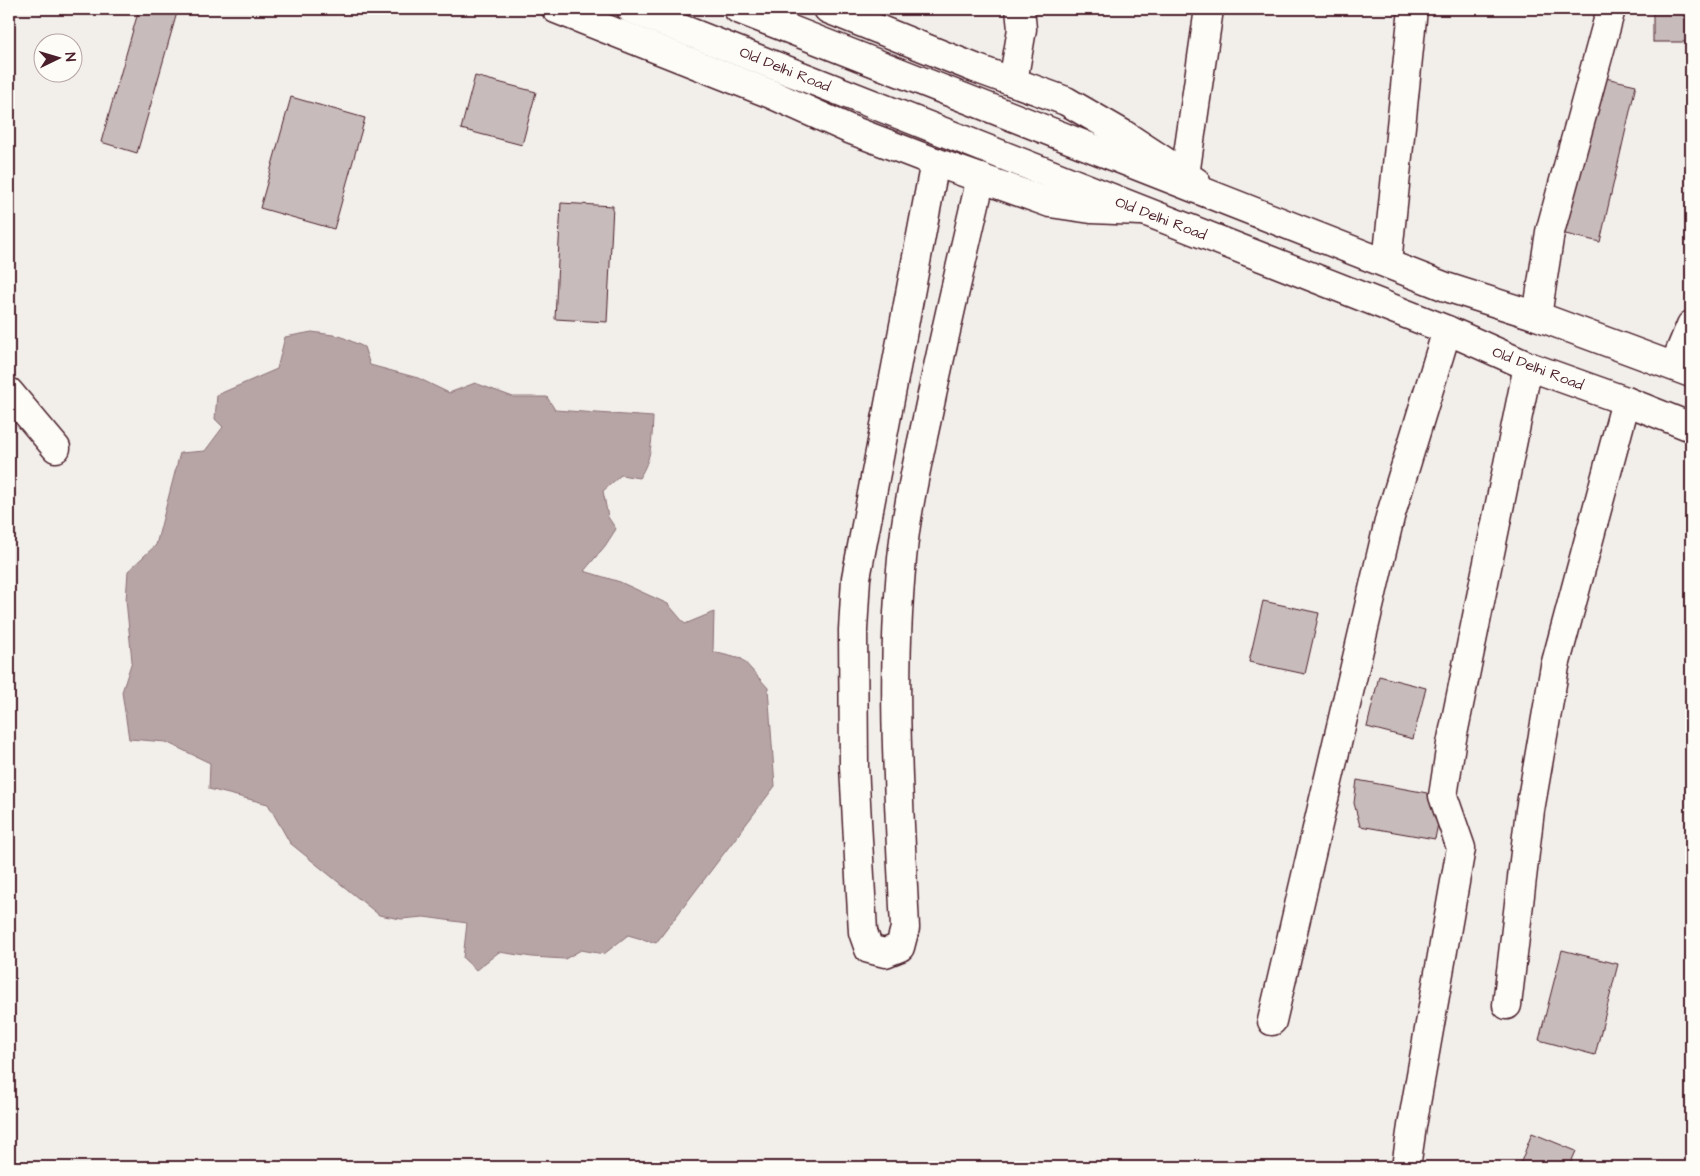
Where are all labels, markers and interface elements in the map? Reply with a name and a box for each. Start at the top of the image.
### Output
north arrow [32,32,82,82]
street label: Old Delhi Road [736,42,834,97]
text: N [60,52,80,62]
street label: Old Delhi Road [1112,191,1210,246]
street label: Old Delhi Road [1489,341,1587,396]

